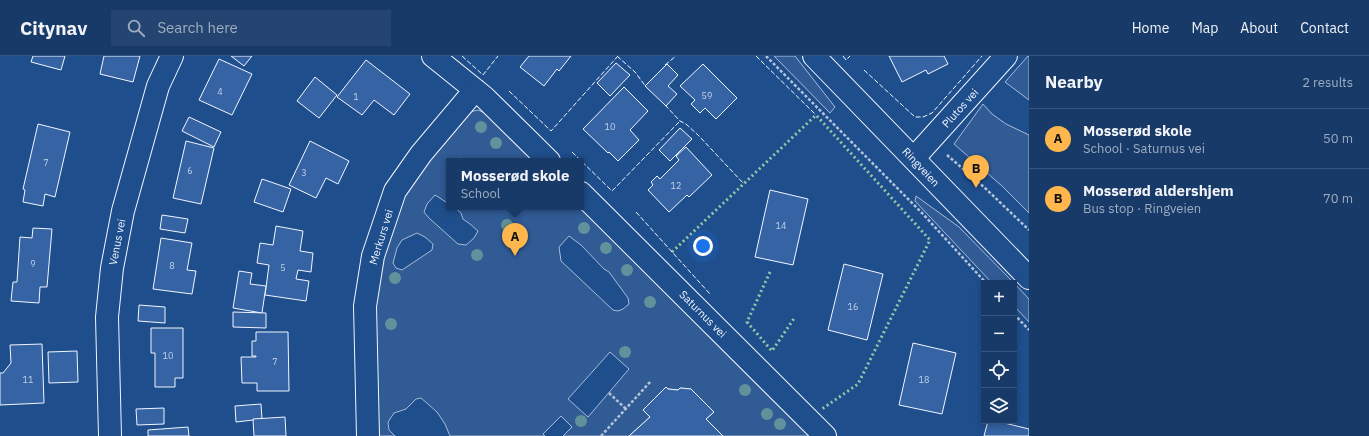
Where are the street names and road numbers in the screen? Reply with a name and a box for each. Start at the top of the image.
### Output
street label: Plutos vei [939,85,981,131]
street label: Ringveien [899,145,943,189]
street label: Merkurs vei [366,208,396,266]
street label: Venus vei [106,218,128,266]
street label: Saturnus vei [676,287,730,341]

